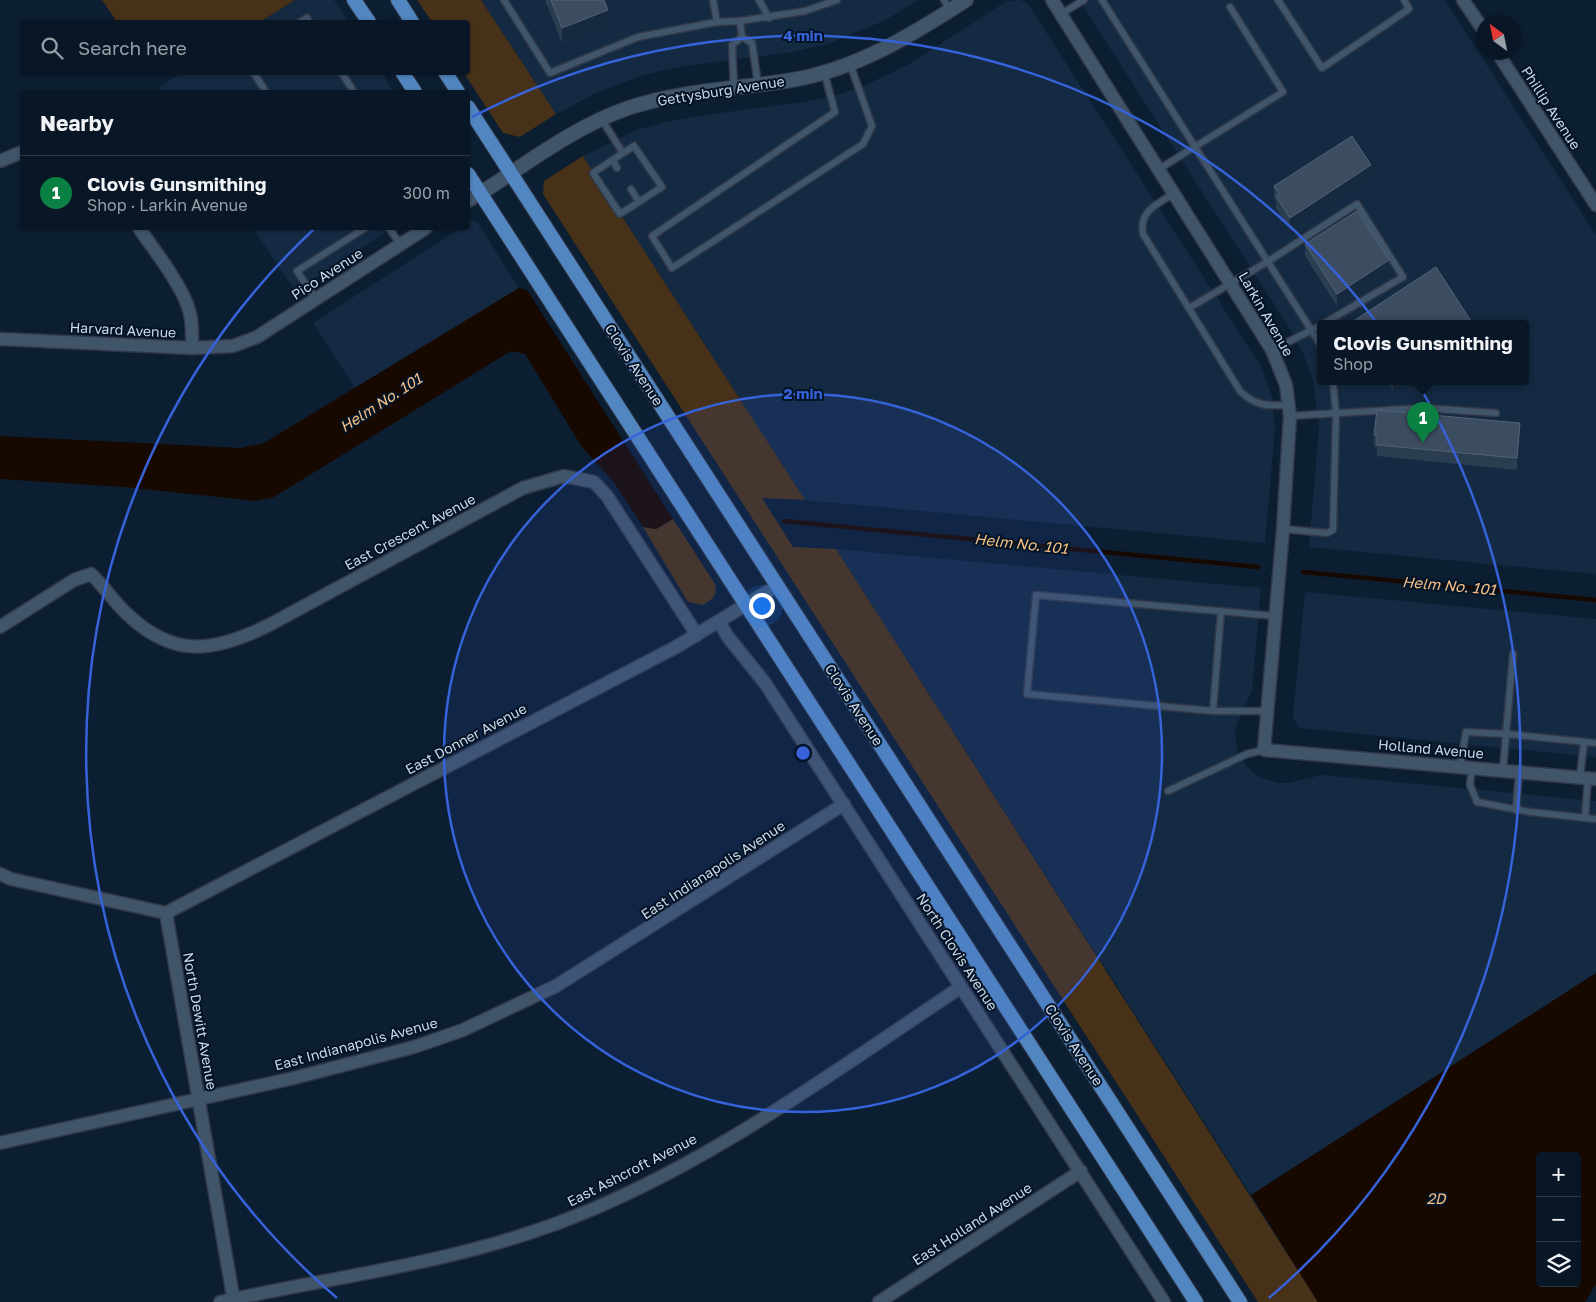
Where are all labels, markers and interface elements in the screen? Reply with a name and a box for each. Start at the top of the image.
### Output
north arrow [1476,15,1521,60]
search box [20,20,470,75]
text: 4 min [783,26,823,44]
icon: search [38,34,66,62]
text: Search here [78,36,187,59]
street label: Phillip Avenue [1518,63,1585,153]
street label: Gettysburg Avenue [656,72,786,109]
text: Nearby [40,110,114,136]
text: Clovis Gunsmithing [87,172,267,195]
text: 1 [52,183,60,203]
text: 300 m [403,183,450,203]
text: Shop · Larkin Avenue [87,195,248,215]
street label: Pico Avenue [288,244,366,303]
street label: Larkin Avenue [1235,268,1297,359]
street label: Harvard Avenue [69,318,177,341]
popup [1317,320,1529,385]
street label: Clovis Avenue [602,321,667,409]
text: Clovis Gunsmithing [1333,331,1513,354]
text: Shop [1333,354,1373,374]
water label: Helm No. 101 [336,369,425,435]
text: 2 min [783,384,823,402]
pin: 1 [1407,402,1439,443]
street label: East Crescent Avenue [341,490,478,573]
water label: Helm No. 101 [973,529,1070,557]
water label: Helm No. 101 [1401,572,1497,598]
your location [749,593,775,619]
street label: Clovis Avenue [822,661,887,749]
street label: East Donner Avenue [402,699,529,778]
street label: Holland Avenue [1377,735,1485,762]
centre of rings [794,744,812,762]
street label: East Indianapolis Avenue [638,817,788,923]
street label: North Clovis Avenue [913,890,1002,1014]
street label: North Dewitt Avenue [180,951,221,1091]
street label: Clovis Avenue [1042,1001,1107,1089]
street label: East Indianapolis Avenue [272,1014,439,1073]
street label: East Ashcroft Avenue [564,1129,699,1210]
map controls [1536,1152,1581,1287]
button: + [1536,1152,1581,1197]
street label: East Holland Avenue [909,1179,1035,1269]
water label: 2D [1426,1189,1447,1207]
button: − [1536,1197,1581,1242]
button: layers [1536,1242,1581,1287]

